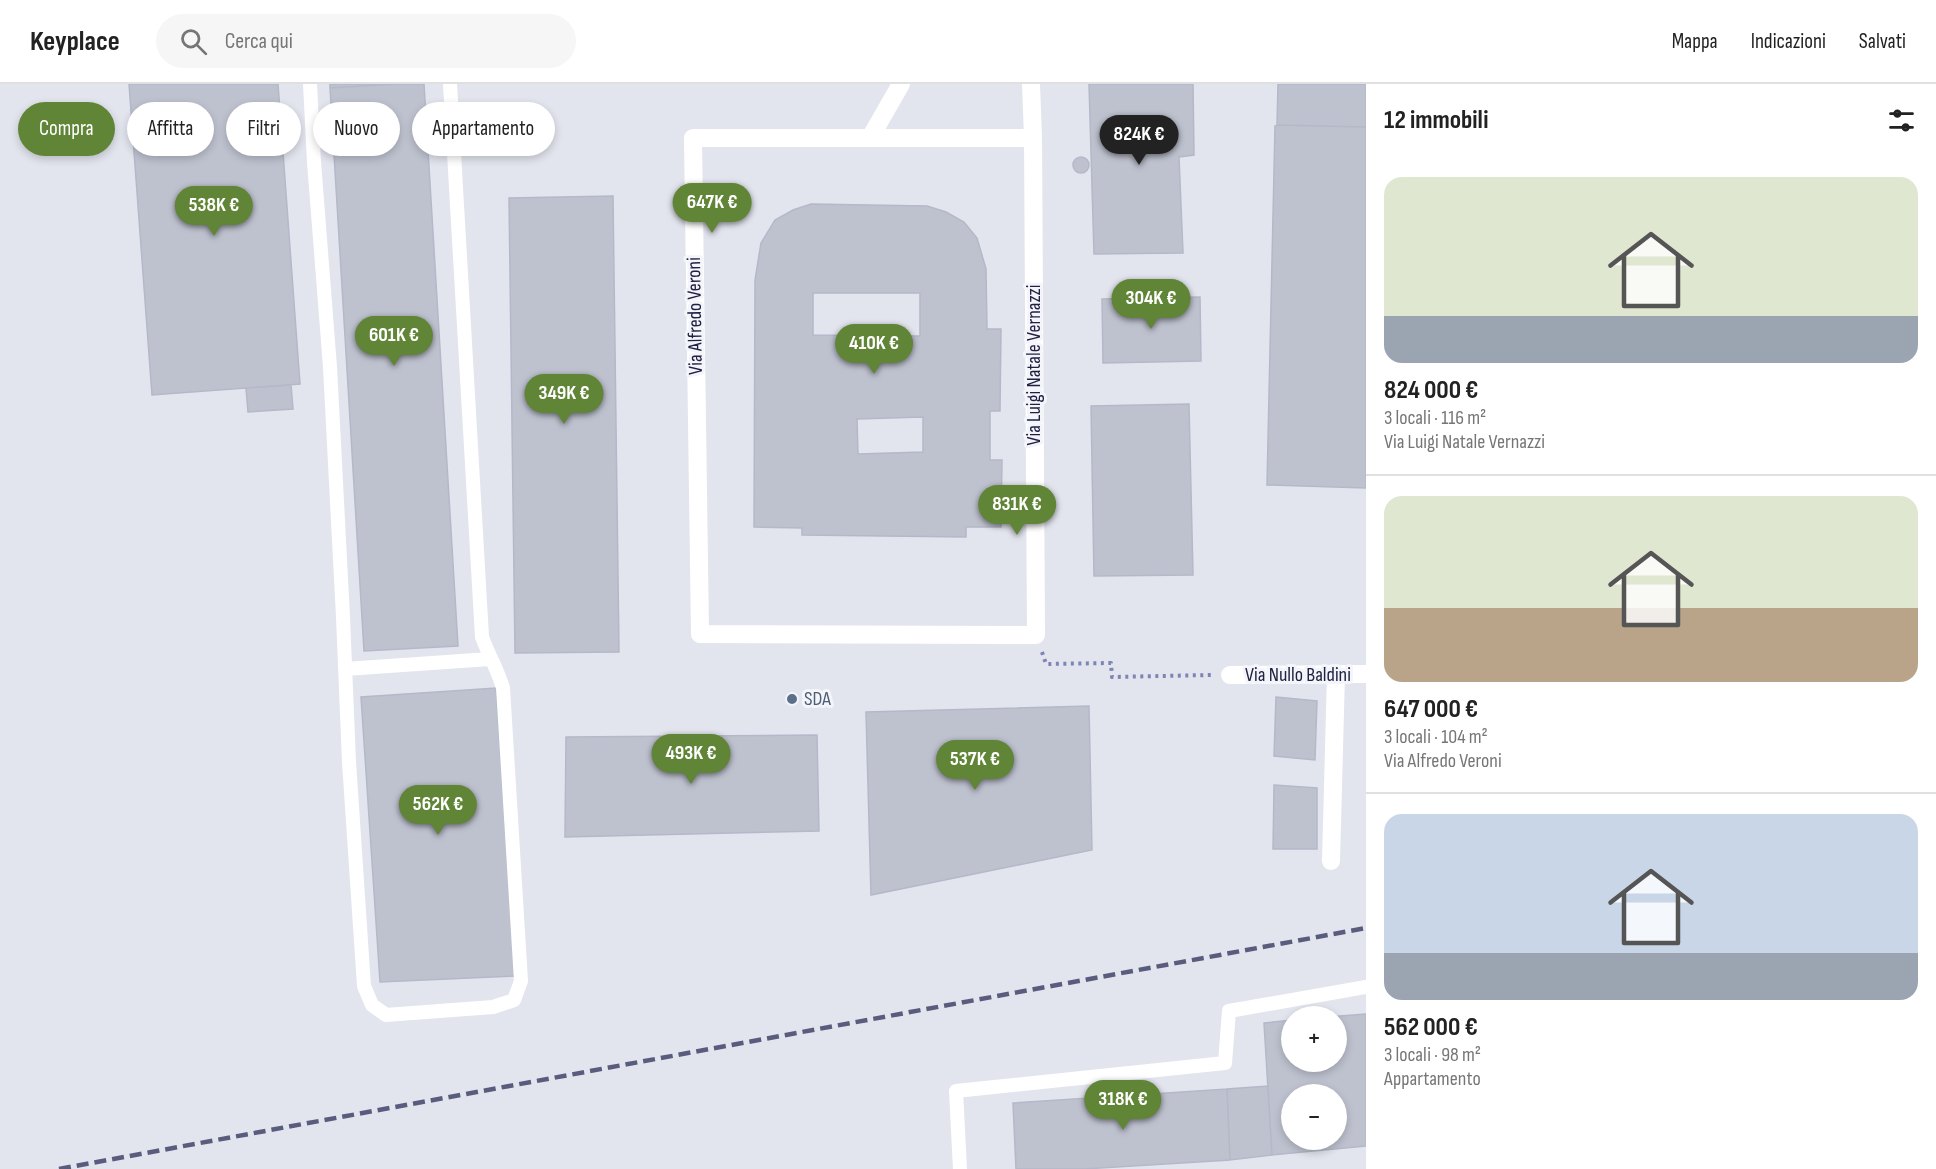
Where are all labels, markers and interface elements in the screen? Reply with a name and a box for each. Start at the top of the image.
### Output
search box [156,14,576,68]
text: Keyplace [30,25,120,58]
icon: search [177,25,210,58]
text: Cerca qui [225,28,293,55]
text: Mappa [1672,29,1718,54]
text: Indicazioni [1751,29,1826,54]
text: Salvati [1859,29,1906,54]
chip: Compra [18,102,115,156]
chip: Affitta [127,102,214,156]
chip: Filtri [226,102,301,156]
chip: Nuovo [313,102,400,156]
chip: Appartamento [412,102,555,156]
icon: filters [1885,104,1918,137]
text: 12 immobili [1384,105,1488,136]
pin: 824K € [1090,115,1188,166]
text: 824K € [1114,122,1164,146]
pin: 647K € [663,183,761,234]
pin: 538K € [165,186,263,237]
text: 647K € [687,190,737,214]
text: 538K € [189,193,239,217]
icon: home [1597,216,1705,324]
street label: Via Alfredo Veroni [682,257,708,375]
pin: 304K € [1102,279,1200,330]
street label: Via Luigi Natale Vernazzi [1022,285,1046,446]
text: 304K € [1126,286,1176,310]
pin: 601K € [345,316,443,367]
text: 601K € [369,323,419,347]
pin: 410K € [825,324,923,375]
text: 410K € [849,331,899,355]
pin: 349K € [515,374,613,425]
text: 824 000 € [1384,375,1478,406]
text: 349K € [539,381,590,405]
text: 3 locali · 116 m² [1384,406,1486,430]
text: Via Luigi Natale Vernazzi [1384,430,1545,454]
pin: 831K € [968,485,1066,536]
text: 831K € [992,492,1042,516]
icon: home [1597,535,1705,643]
street label: Via Nullo Baldini [1245,663,1351,687]
place label: SDA [804,687,831,711]
marker: SDA [785,692,799,706]
text: 647 000 € [1384,694,1478,725]
text: 3 locali · 104 m² [1384,725,1488,749]
pin: 493K € [642,734,740,785]
pin: 537K € [926,740,1024,791]
text: 493K € [666,741,716,765]
text: 537K € [950,747,1000,771]
text: Via Alfredo Veroni [1384,749,1502,773]
pin: 562K € [389,785,487,836]
text: 562K € [413,792,463,816]
icon: home [1597,853,1705,961]
map controls [1281,1006,1347,1150]
button: + [1281,1006,1347,1072]
text: 562 000 € [1384,1012,1478,1043]
text: 3 locali · 98 m² [1384,1043,1481,1067]
text: Appartamento [1384,1067,1481,1091]
pin: 318K € [1074,1080,1172,1131]
button: − [1281,1084,1347,1150]
text: 318K € [1098,1087,1148,1111]

